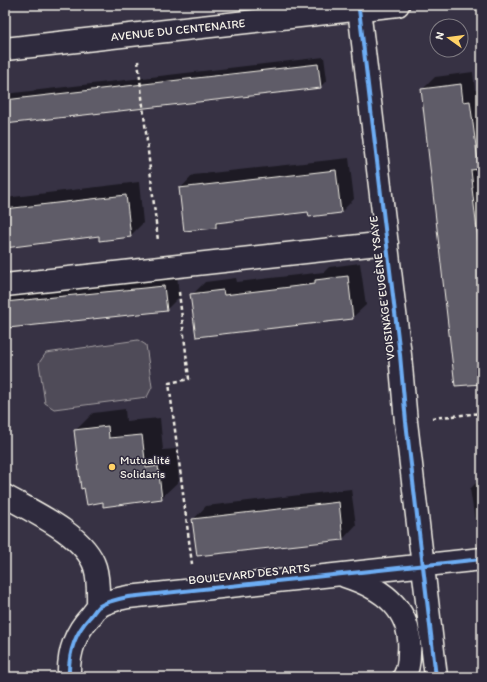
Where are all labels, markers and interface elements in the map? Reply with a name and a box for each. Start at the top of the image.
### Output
street label: AVENUE DU CENTENAIRE [110,16,246,44]
north arrow [429,18,469,58]
text: N [433,31,447,41]
street label: VOISINAGE EUGÈNE YSAYE [366,215,398,361]
place label: Mutualité Solidaris [120,453,170,481]
marker: Mutualité Solidaris [107,462,117,472]
street label: BOULEVARD DES ARTS [188,561,311,587]

